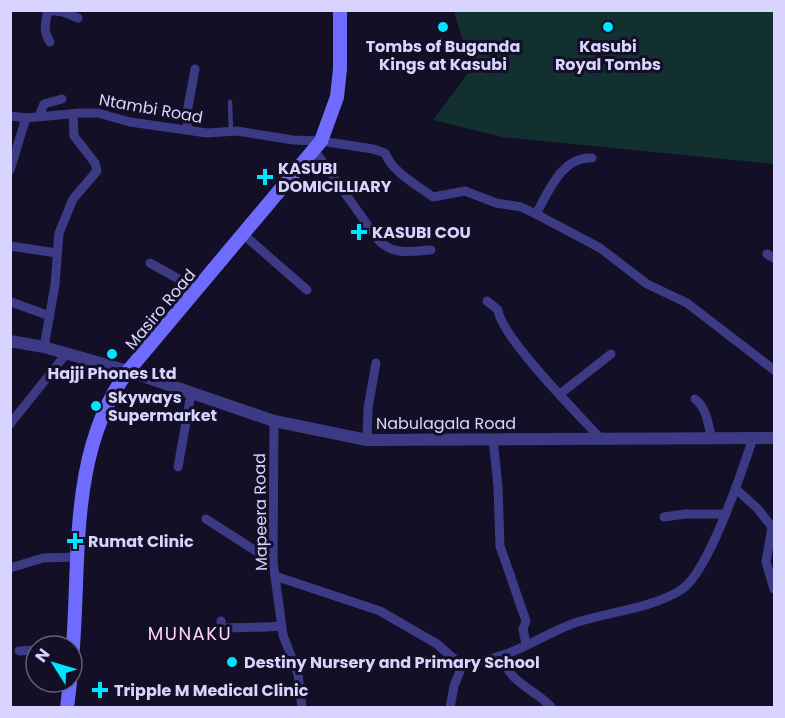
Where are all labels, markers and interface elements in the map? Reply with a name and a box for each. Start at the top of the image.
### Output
marker: Tombs of Buganda Kings at Kasubi [436,20,450,34]
marker: Kasubi Royal Tombs [601,20,615,34]
place label: Tombs of Buganda Kings at Kasubi [366,35,520,76]
place label: Kasubi Royal Tombs [555,35,661,76]
street label: Ntambi Road [97,88,205,129]
place label: KASUBI DOMICILLIARY [278,157,392,198]
marker: KASUBI DOMICILLIARY [256,168,274,186]
place label: KASUBI COU [372,221,471,244]
marker: KASUBI COU [350,223,368,241]
street label: Masiro Road [120,264,201,355]
marker: Hajji Phones Ltd [105,347,119,361]
place label: Hajji Phones Ltd [48,362,177,385]
place label: Skyways Supermarket [108,386,217,427]
marker: Skyways Supermarket [89,399,103,413]
street label: Nabulagala Road [376,412,516,435]
street label: Mapeera Road [248,453,273,571]
place label: Rumat Clinic [88,530,194,553]
marker: Rumat Clinic [66,532,84,550]
district label: MUNAKU [148,621,232,646]
north arrow [24,634,84,694]
text: N [30,644,55,667]
place label: Destiny Nursery and Primary School [244,651,540,674]
marker: Destiny Nursery and Primary School [225,655,239,669]
place label: Tripple M Medical Clinic [114,679,309,702]
marker: Tripple M Medical Clinic [91,681,109,699]

